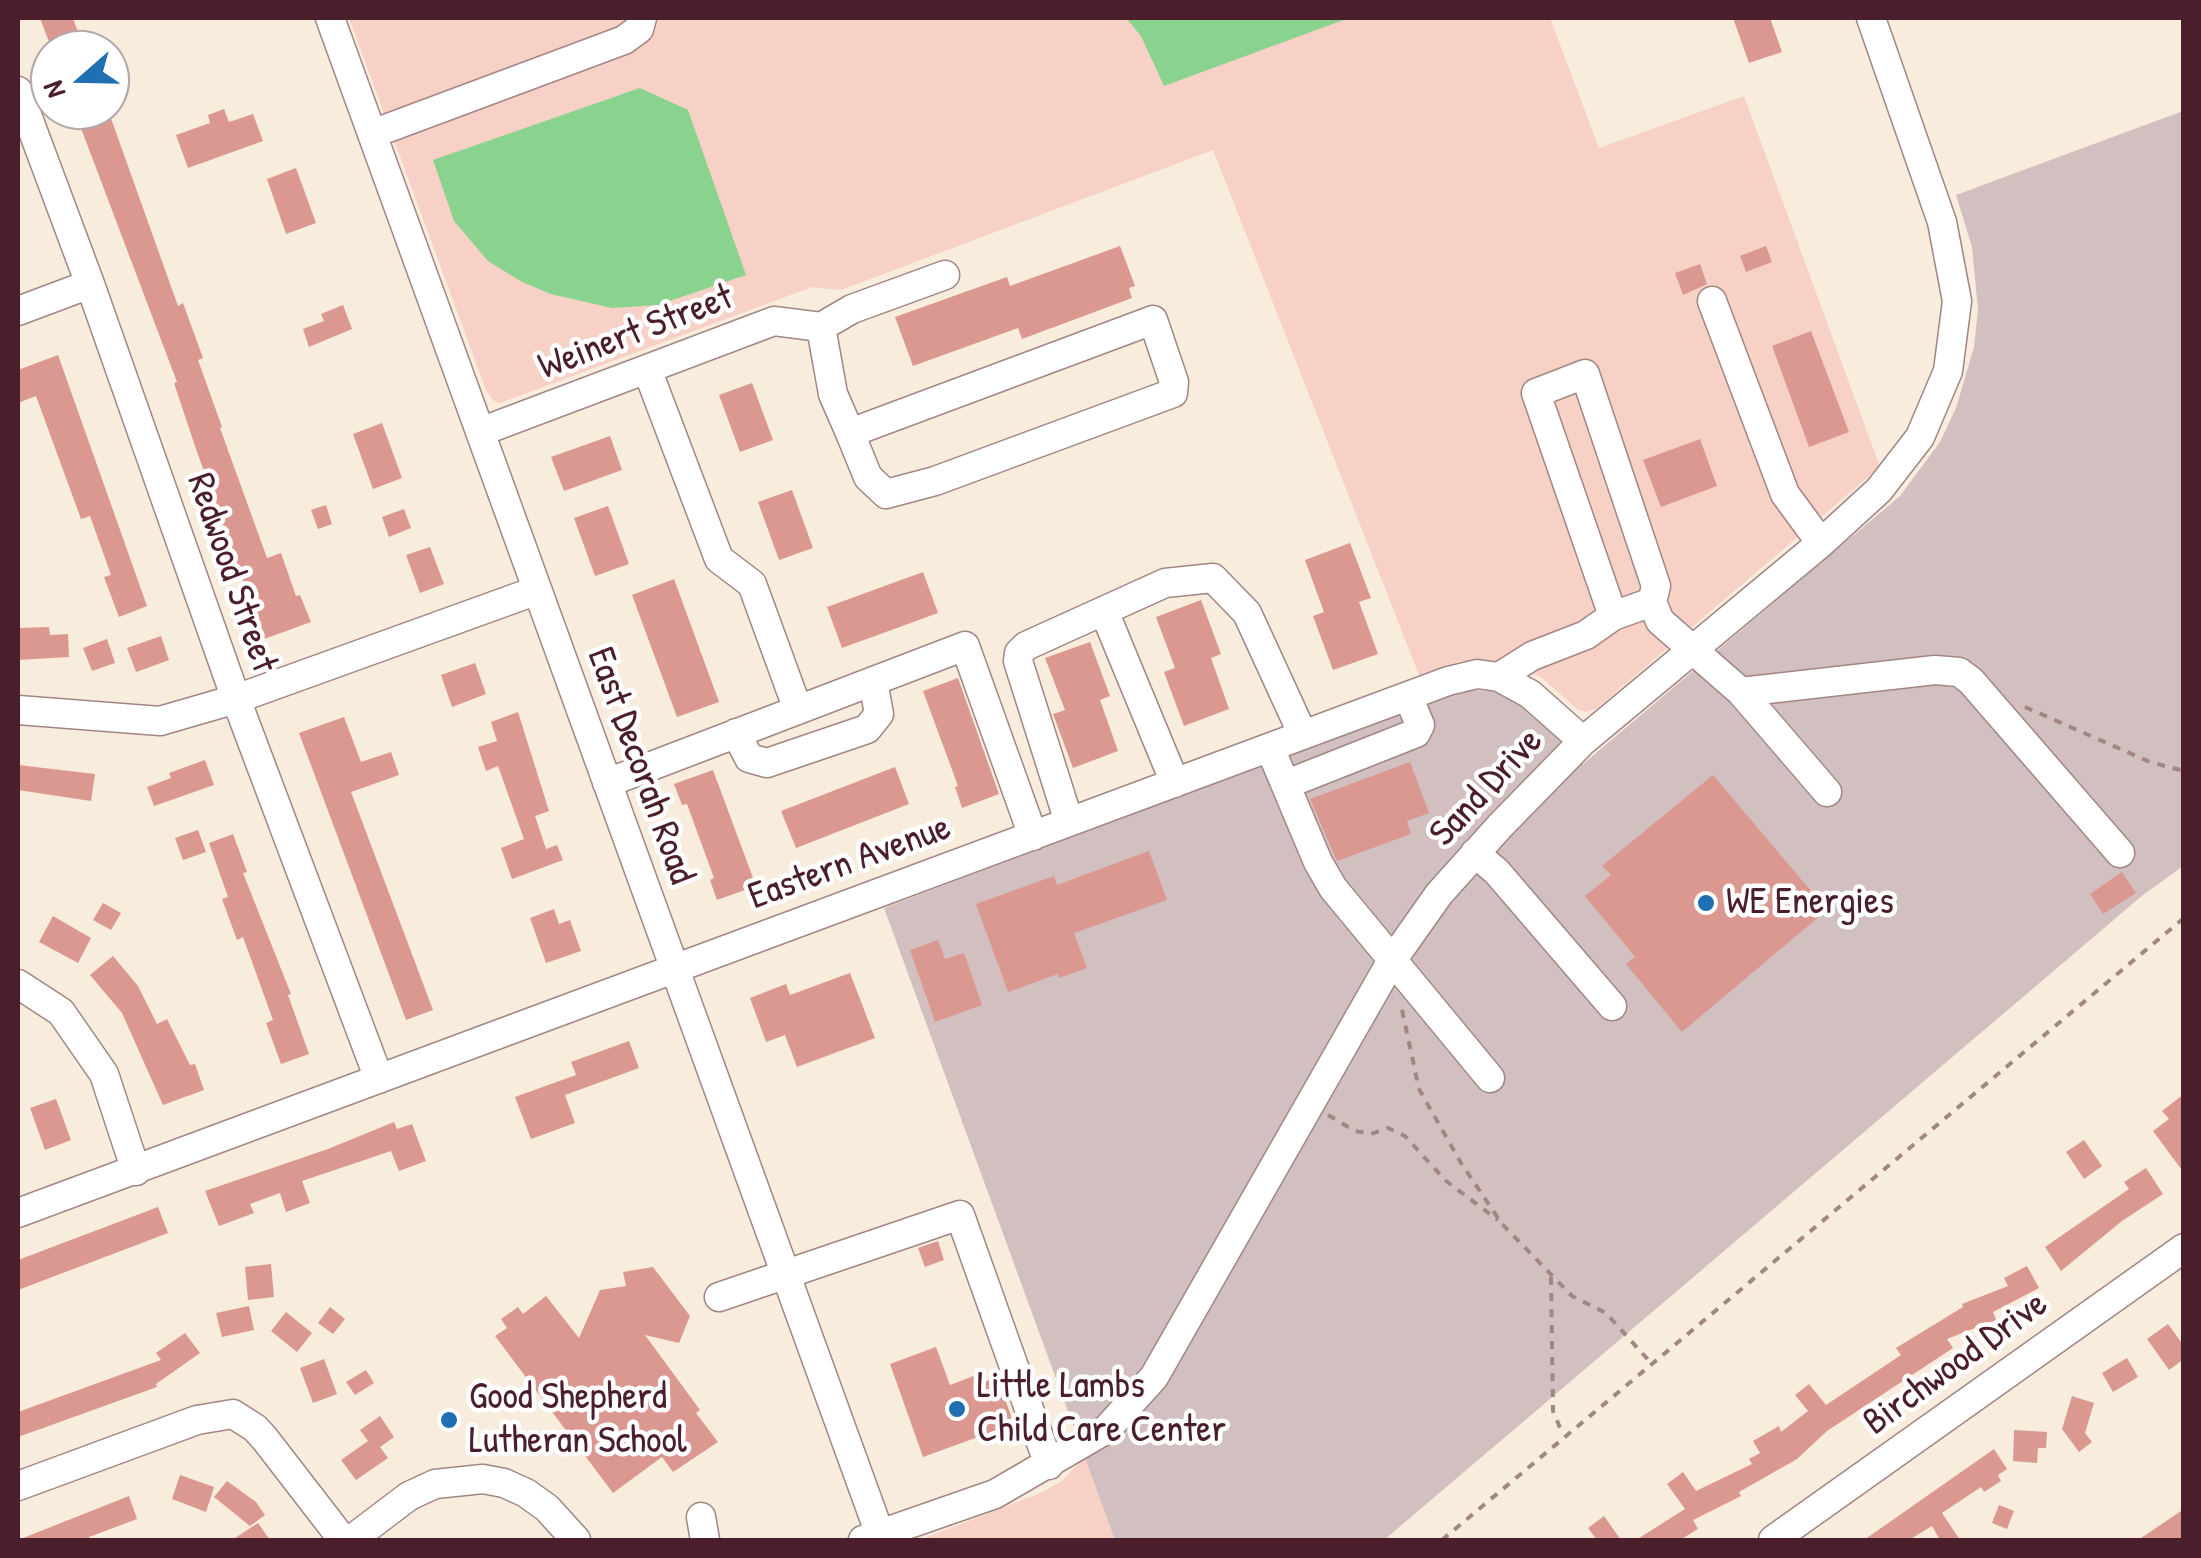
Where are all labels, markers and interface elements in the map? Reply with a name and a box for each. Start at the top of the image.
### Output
north arrow [30,30,130,130]
text: N [33,76,74,103]
street label: Weinert Street [532,275,740,391]
street label: Redwood Street [176,468,286,678]
street label: East Decorah Road [576,642,704,890]
street label: Sand Drive [1421,720,1553,856]
street label: Eastern Avenue [743,805,957,921]
place label: WE Energies [1726,880,1894,926]
marker: WE Energies [1695,892,1717,914]
street label: Birchwood Drive [1855,1282,2057,1446]
place label: Little Lambs Child Care Center [977,1364,1226,1454]
place label: Good Shepherd Lutheran School [469,1375,687,1465]
marker: Little Lambs Child Care Center [946,1398,968,1420]
marker: Good Shepherd Lutheran School [438,1409,460,1431]

